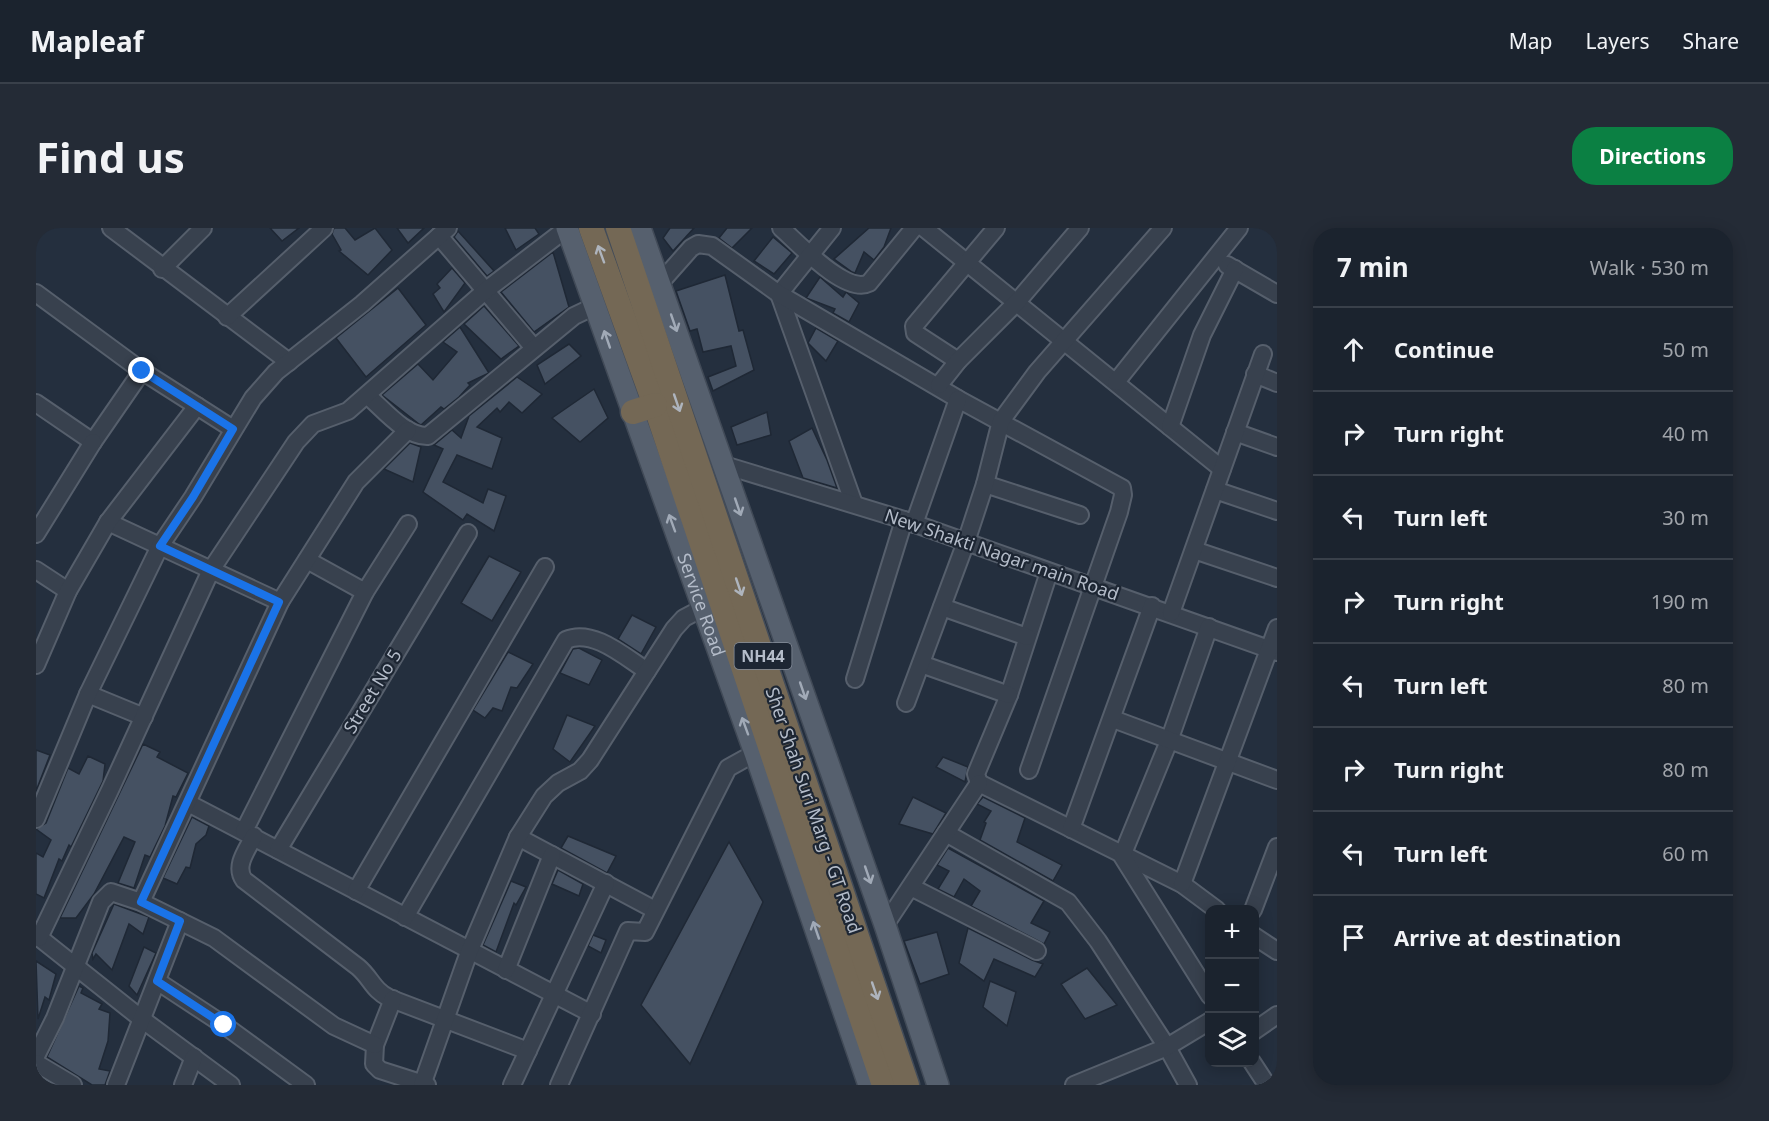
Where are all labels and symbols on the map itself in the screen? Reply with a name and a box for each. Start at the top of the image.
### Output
one-way arrow [594,245,605,264]
one-way arrow [669,313,680,332]
one-way arrow [600,330,611,349]
route end [128,357,154,383]
one-way arrow [672,393,683,412]
one-way arrow [734,497,745,516]
street label: New Shakti Nagar main Road [882,503,1122,605]
one-way arrow [666,514,677,533]
street label: Service Road [672,550,731,659]
one-way arrow [735,577,746,596]
road number: NH44 [734,643,792,669]
street label: Street No 5 [337,644,407,738]
one-way arrow [798,681,809,700]
street label: Sher Shah Suri Marg - GT Road [761,684,867,936]
one-way arrow [739,717,750,736]
one-way arrow [863,865,874,884]
one-way arrow [809,921,820,940]
one-way arrow [871,981,882,1000]
route start [210,1011,236,1037]

